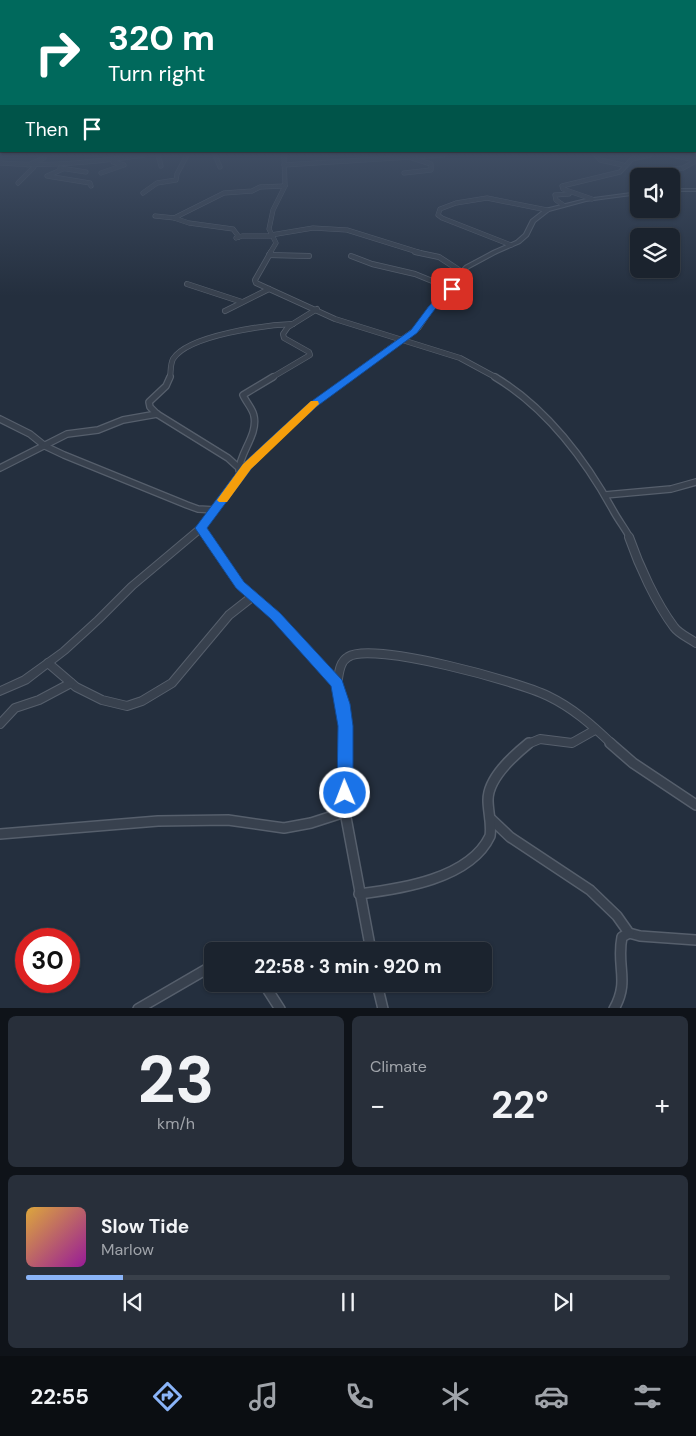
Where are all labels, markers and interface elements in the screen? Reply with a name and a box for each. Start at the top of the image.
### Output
text: 320 m [108,15,215,61]
icon: right [25,20,90,85]
text: Turn right [108,59,205,88]
icon: arrive [78,115,106,143]
text: Then [25,117,68,142]
map controls [630,168,680,278]
button: sound [630,168,680,218]
button: layers [630,228,680,278]
pin [431,268,473,310]
icon: arrive [438,275,466,303]
position arrow [318,766,370,818]
speed limit sign: 30 [15,928,80,993]
text: 22:58 · 3 min · 920 m [254,954,442,979]
text: 23 [138,1038,214,1122]
text: Climate [370,1056,427,1077]
text: 22° [491,1080,549,1130]
text: − [370,1087,385,1124]
text: + [655,1087,670,1124]
text: km/h [157,1113,195,1134]
text: Slow Tide [101,1214,189,1239]
text: Marlow [101,1239,154,1260]
icon: previous [119,1288,147,1316]
icon: pause [334,1288,362,1316]
icon: next [549,1288,577,1316]
icon: directions [150,1379,185,1414]
icon: music [246,1379,281,1414]
icon: phone [342,1379,377,1414]
icon: climate [438,1379,473,1414]
icon: car [534,1379,569,1414]
icon: filters [630,1379,665,1414]
text: 22:55 [31,1382,89,1411]

